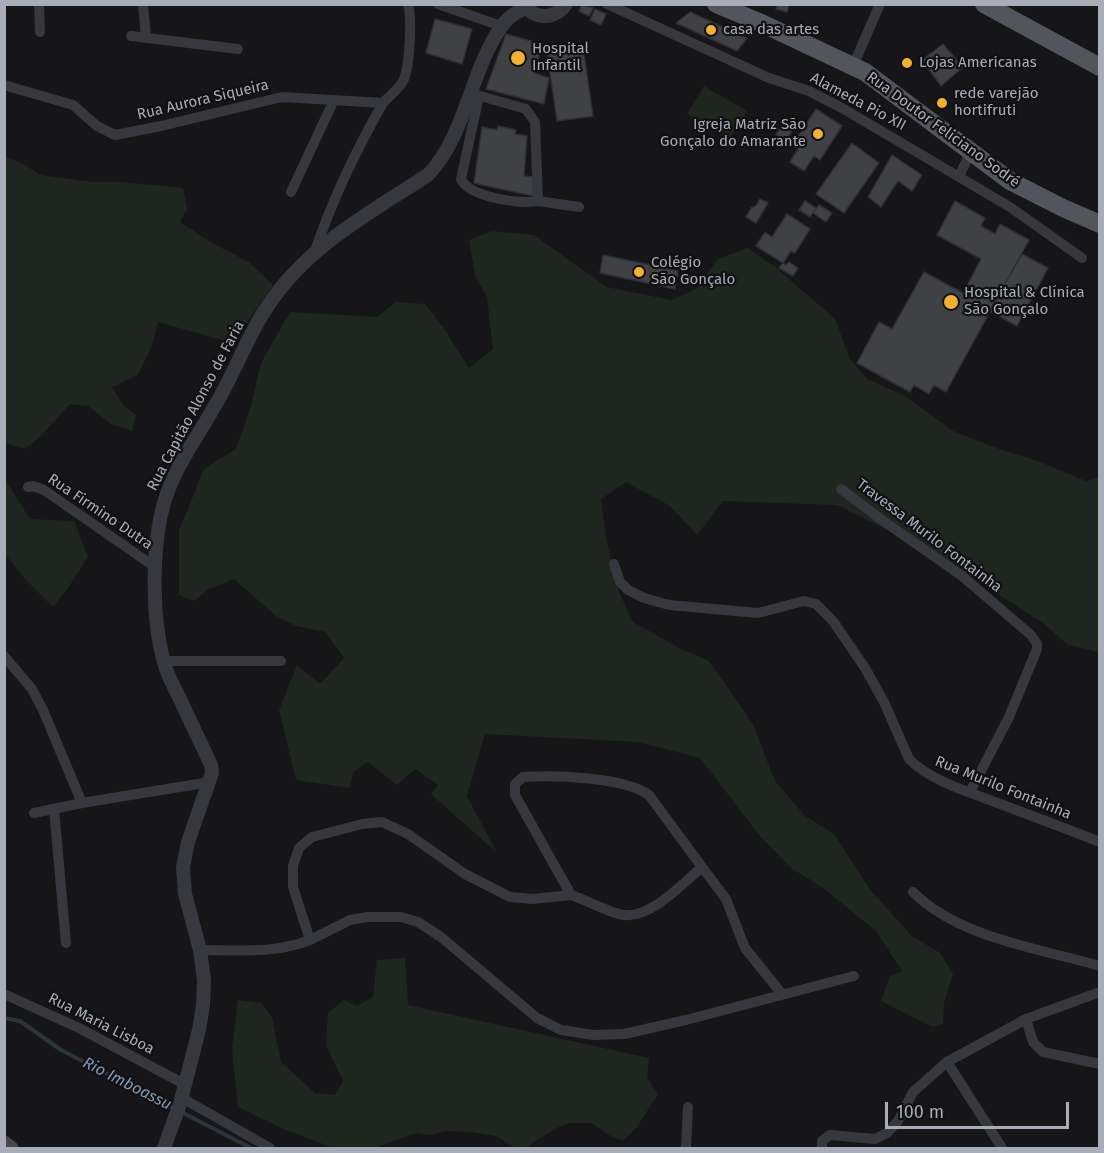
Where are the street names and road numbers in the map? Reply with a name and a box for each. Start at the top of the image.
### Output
street label: Rua Doutor Feliciano Sodré [863,68,1023,192]
street label: Alameda Pio XII [807,69,909,135]
street label: Rua Aurora Siqueira [135,76,271,124]
street label: Rua Capitão Alonso de Faria [143,318,249,494]
street label: Rua Firmino Dutra [44,470,156,554]
street label: Travessa Murilo Fontainha [853,476,1005,596]
street label: Rua Murilo Fontainha [932,752,1074,824]
street label: Rua Maria Lisboa [45,990,157,1058]

